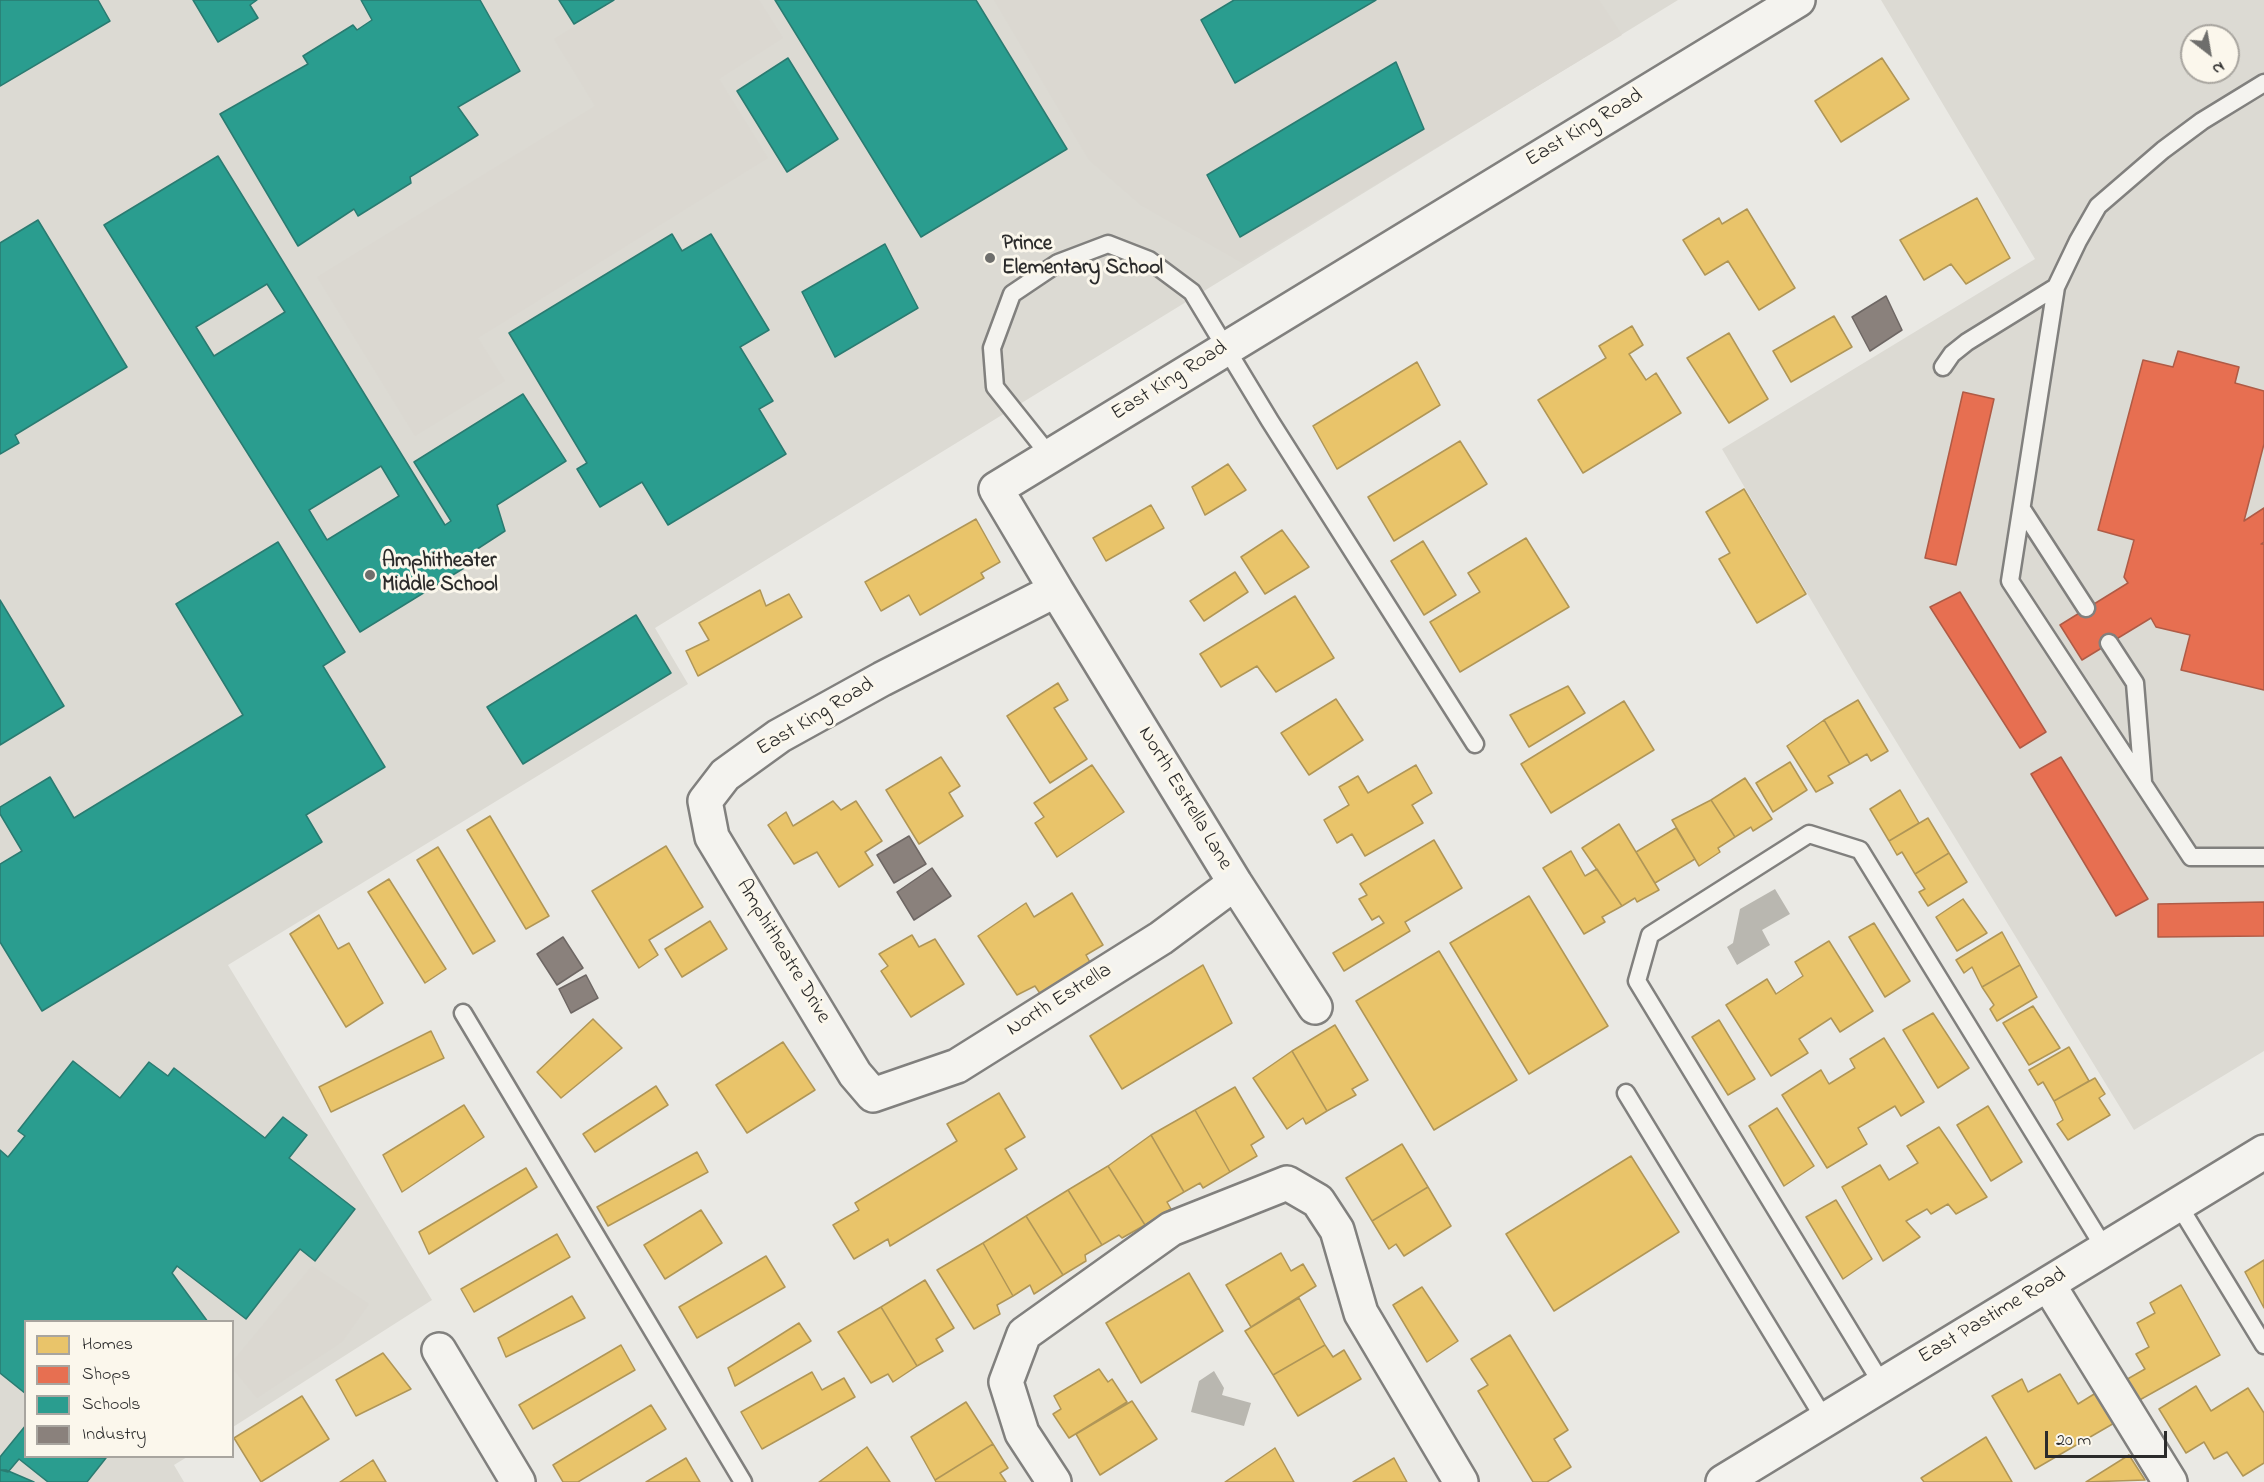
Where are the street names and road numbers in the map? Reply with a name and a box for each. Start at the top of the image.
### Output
street label: East King Road [1522,84,1648,174]
street label: East King Road [1107,336,1233,428]
street label: East King Road [753,673,879,763]
street label: North Estrella Lane [1131,723,1237,875]
street label: Amphitheatre Drive [729,875,835,1029]
street label: North Estrella [1003,959,1117,1043]
street label: East Pastime Road [1915,1263,2071,1371]

